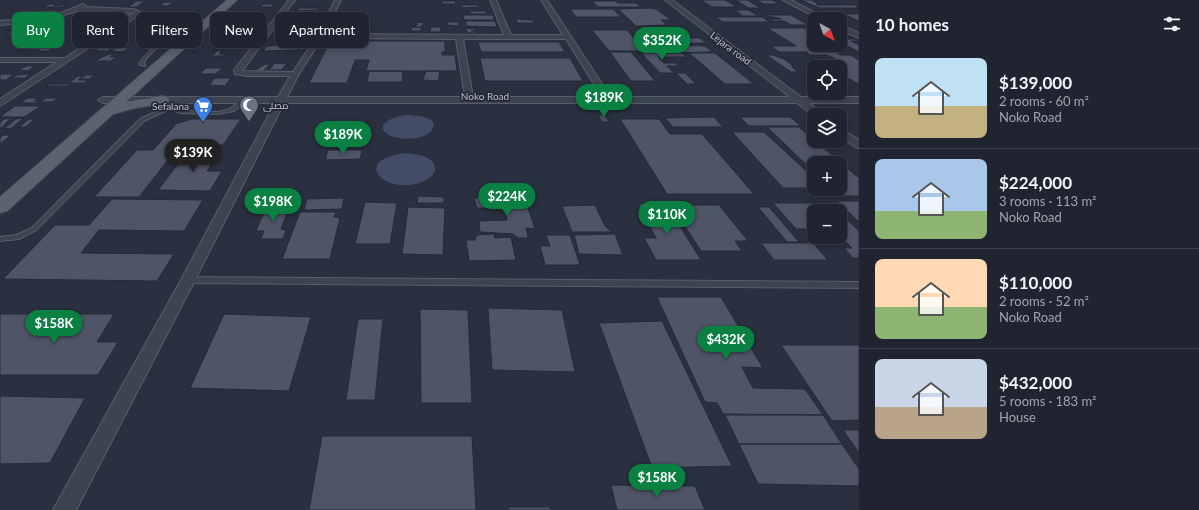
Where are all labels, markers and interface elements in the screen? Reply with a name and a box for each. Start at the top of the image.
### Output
chip: Buy [12,12,64,48]
chip: Rent [72,12,128,48]
chip: Filters [136,12,202,48]
chip: New [210,12,267,48]
chip: Apartment [275,12,369,48]
north arrow [807,12,847,52]
map controls [807,12,847,244]
icon: filters [1161,13,1183,35]
text: 10 homes [875,14,949,35]
pin: $352K [634,27,690,61]
street label: Lejara road [708,29,754,67]
text: $352K [642,32,682,48]
button: locate [807,60,847,100]
text: $139,000 [999,72,1072,93]
icon: home [907,74,955,122]
pin: $189K [576,84,632,118]
text: $189K [584,89,624,105]
street label: Noko Road [461,90,509,102]
text: 2 rooms · 60 m² [999,93,1089,109]
mosque icon: مصلى [238,94,260,122]
supermarket icon: Sefalana [192,95,214,123]
place label: مصلى [263,99,288,112]
place label: Sefalana [152,100,189,112]
button: layers [807,108,847,148]
text: Noko Road [999,109,1062,125]
pin: $189K [315,121,371,155]
text: $189K [323,126,363,142]
pin: $139K [165,139,221,173]
text: $139K [173,144,213,160]
button: + [807,156,847,196]
text: $224,000 [999,172,1072,193]
icon: home [907,175,955,223]
pin: $224K [479,183,535,217]
pin: $198K [245,188,301,222]
text: $224K [487,188,527,204]
text: $198K [253,193,293,209]
text: 3 rooms · 113 m² [999,193,1096,209]
pin: $110K [639,201,695,235]
button: − [807,204,847,244]
text: $110K [647,206,687,222]
text: Noko Road [999,209,1062,225]
text: $110,000 [999,272,1072,293]
icon: home [907,275,955,323]
text: 2 rooms · 52 m² [999,293,1089,309]
text: Noko Road [999,309,1062,325]
pin: $158K [26,310,82,344]
text: $158K [34,315,74,331]
pin: $432K [698,326,754,360]
text: $432K [706,331,746,347]
text: $432,000 [999,372,1072,393]
icon: home [907,375,955,423]
text: 5 rooms · 183 m² [999,393,1096,409]
text: House [999,409,1036,425]
pin: $158K [629,464,685,498]
text: $158K [637,469,677,485]

